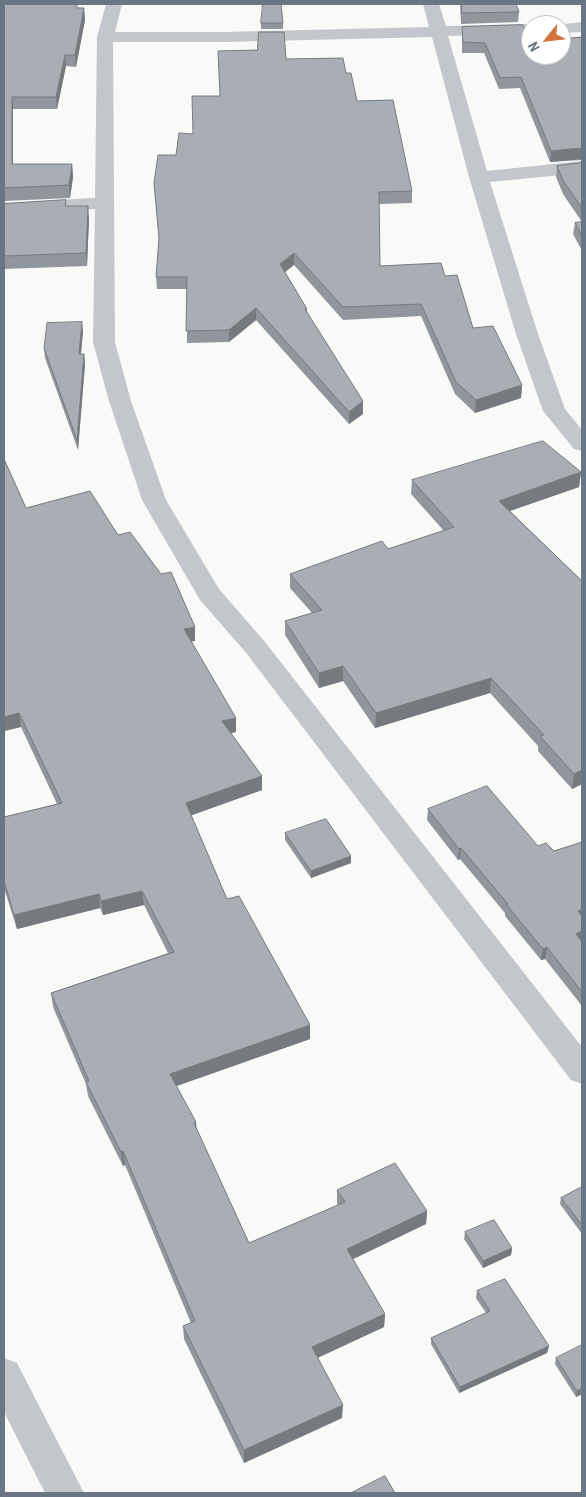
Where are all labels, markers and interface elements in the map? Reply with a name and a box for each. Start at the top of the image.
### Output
north arrow [521,15,571,65]
text: N [525,39,543,54]

